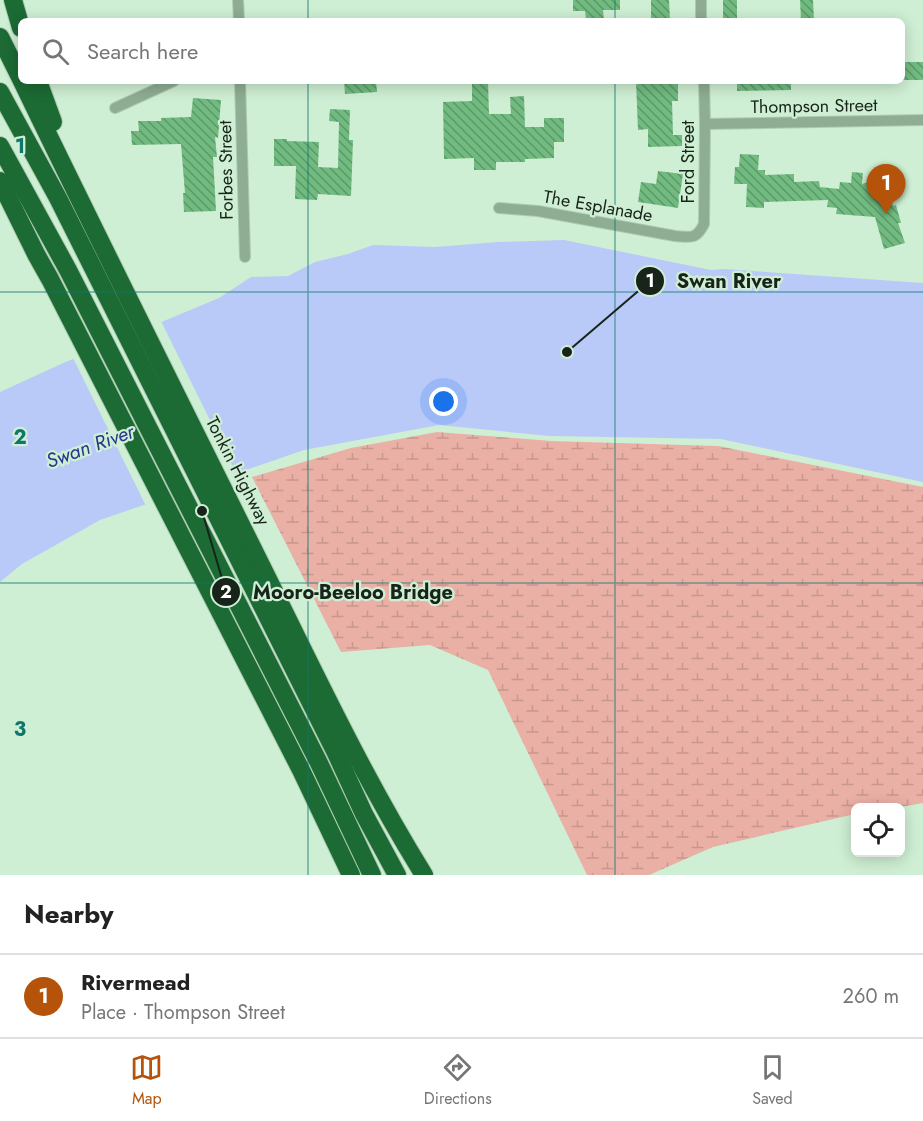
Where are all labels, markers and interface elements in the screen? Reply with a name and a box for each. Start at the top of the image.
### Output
search box [18,18,905,84]
icon: search [39,35,72,68]
text: Search here [87,35,198,67]
street label: Thompson Street [750,92,878,120]
street label: Forbes Street [212,119,240,220]
street label: Ford Street [675,120,701,204]
text: 1 [15,132,25,161]
pin: 1 [866,164,906,214]
street label: The Esplanade [541,184,655,228]
callout: Swan River [635,262,793,300]
text: Swan River [677,267,782,296]
text: 1 [645,268,655,294]
your location [429,387,458,416]
street label: Tonkin Highway [199,412,277,530]
water label: Swan River [42,417,140,476]
text: 2 [13,423,27,452]
callout: Mooro-Beeloo Bridge [211,573,465,611]
text: Mooro-Beeloo Bridge [253,578,453,607]
text: 2 [220,579,232,605]
text: 3 [14,715,26,744]
map controls [851,803,905,857]
button: locate [851,803,905,857]
text: Nearby [24,895,113,933]
text: Rivermead [81,966,190,998]
text: 1 [38,982,49,1011]
text: 260 m [843,982,899,1011]
text: Place · Thompson Street [81,998,285,1027]
tab: Map [130,1051,163,1110]
tab: Directions [424,1051,492,1110]
tab: Saved [752,1051,793,1110]

